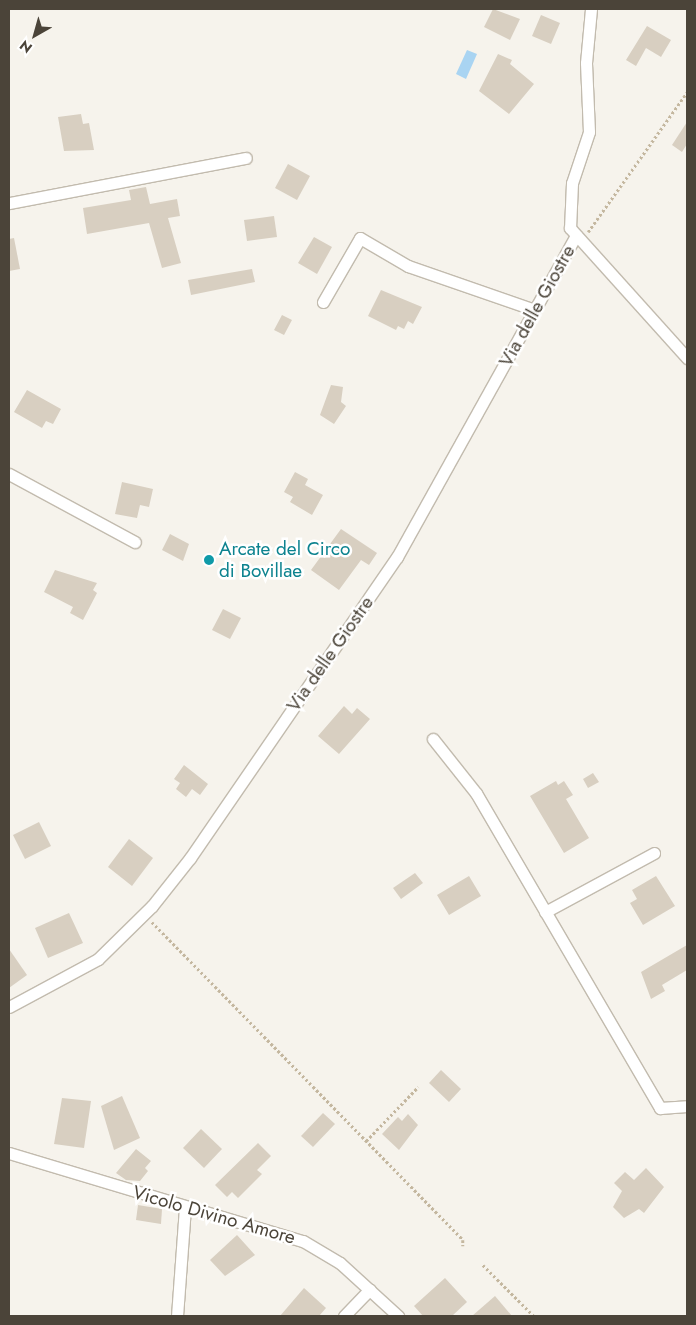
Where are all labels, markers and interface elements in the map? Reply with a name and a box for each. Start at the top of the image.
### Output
north arrow [10,10,60,60]
text: N [15,36,36,58]
street label: Via delle Giostre [494,241,580,371]
place label: Arcate del Circo di Bovillae [219,538,350,582]
marker: Arcate del Circo di Bovillae [203,554,215,566]
street label: Via delle Giostre [282,592,378,716]
street label: Vicolo Divino Amore [130,1181,298,1249]

